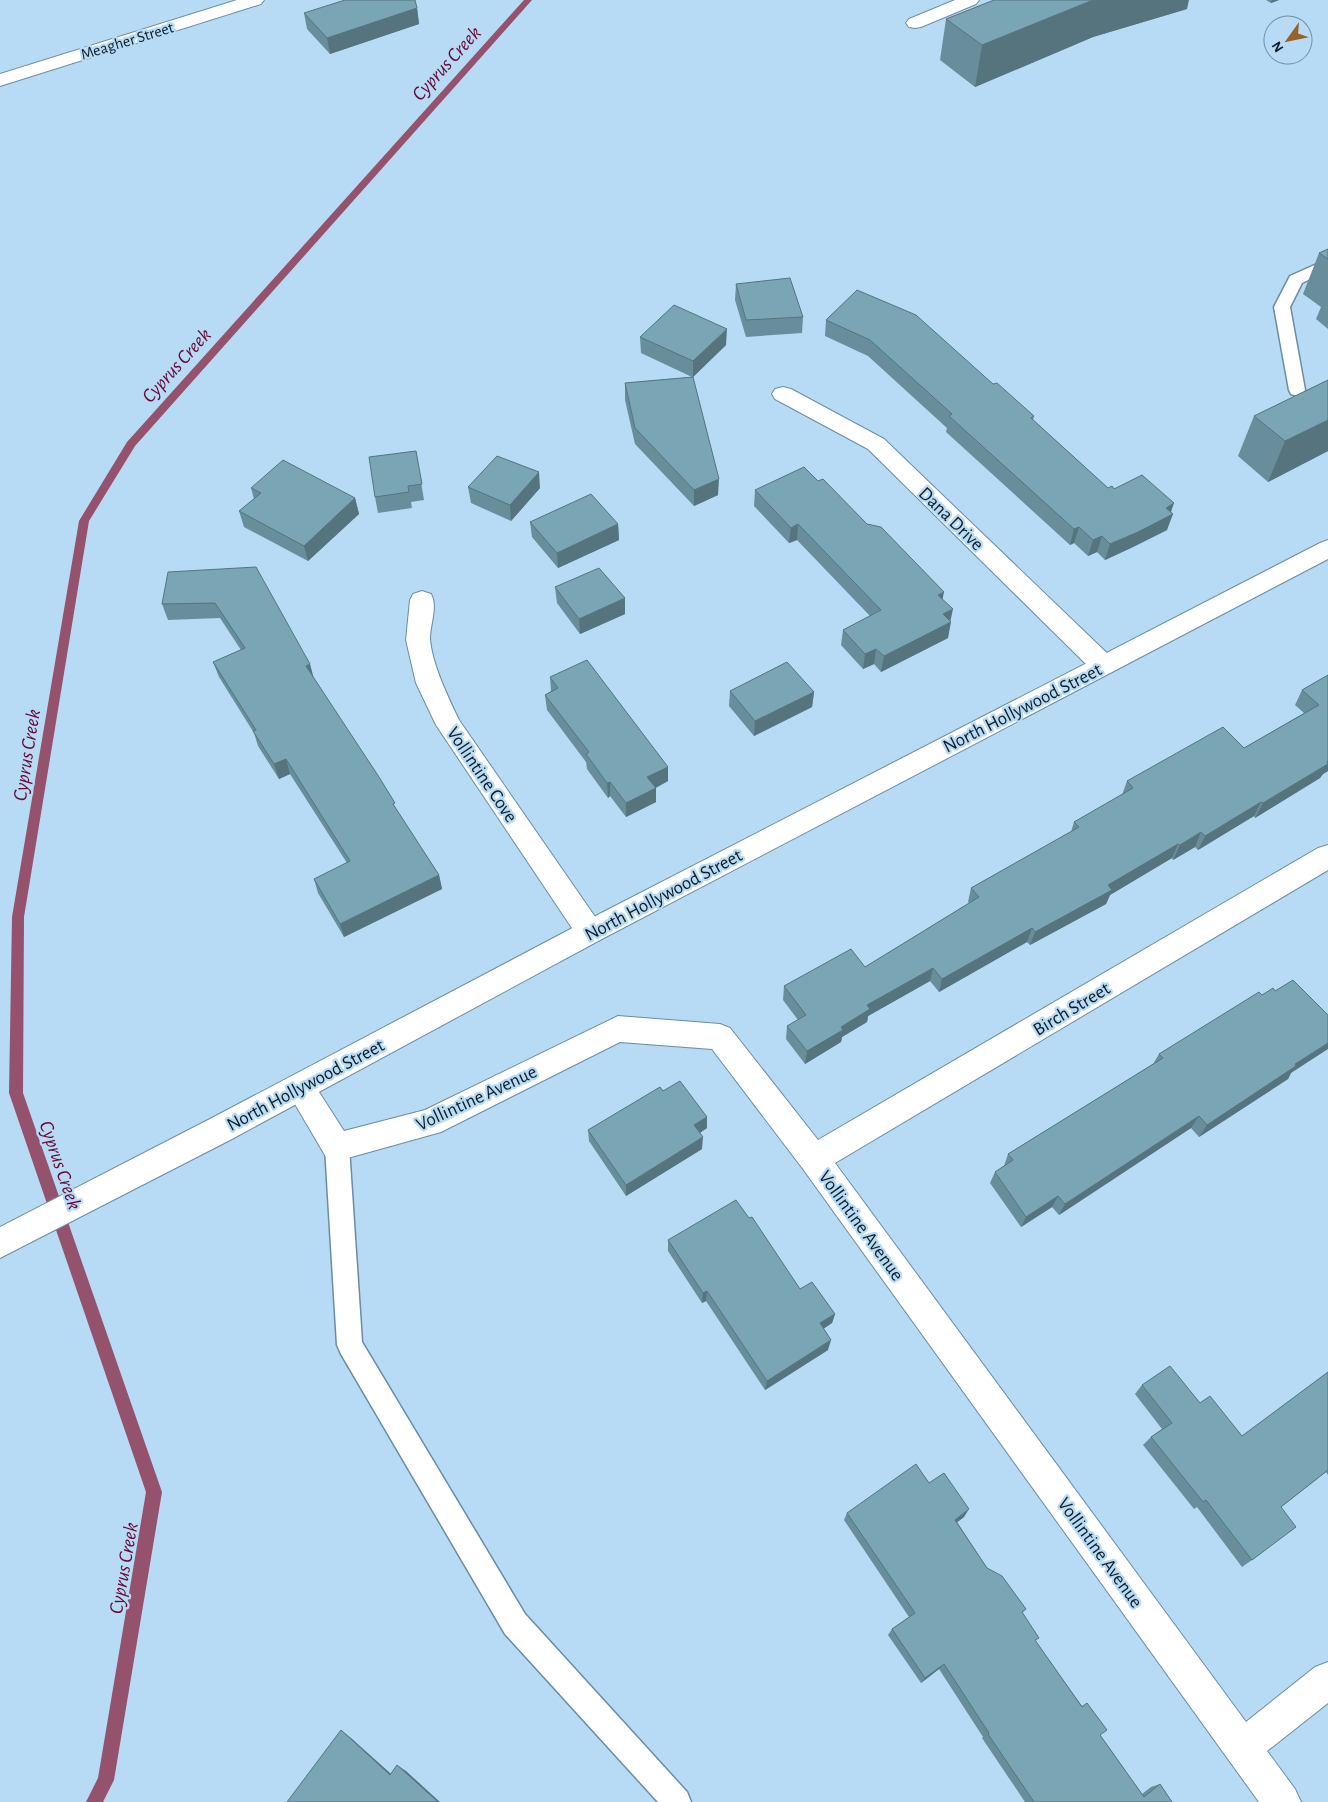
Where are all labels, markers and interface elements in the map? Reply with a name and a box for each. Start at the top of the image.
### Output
north arrow [1263,15,1313,65]
street label: Meagher Street [79,19,176,63]
water label: Cyprus Creek [408,23,485,105]
text: N [1269,39,1286,54]
water label: Cyprus Creek [138,325,215,407]
street label: Dana Drive [915,484,987,554]
street label: North Hollywood Street [940,660,1105,757]
water label: Cyprus Creek [10,708,44,802]
street label: Vollintine Cove [443,724,521,826]
street label: North Hollywood Street [582,846,746,945]
street label: Birch Street [1030,979,1114,1040]
street label: North Hollywood Street [224,1036,388,1135]
street label: Vollintine Avenue [413,1062,540,1135]
water label: Cyprus Creek [36,1118,85,1212]
street label: Vollintine Avenue [815,1167,907,1284]
street label: Vollintine Avenue [1054,1494,1146,1611]
water label: Cyprus Creek [106,1521,142,1615]

